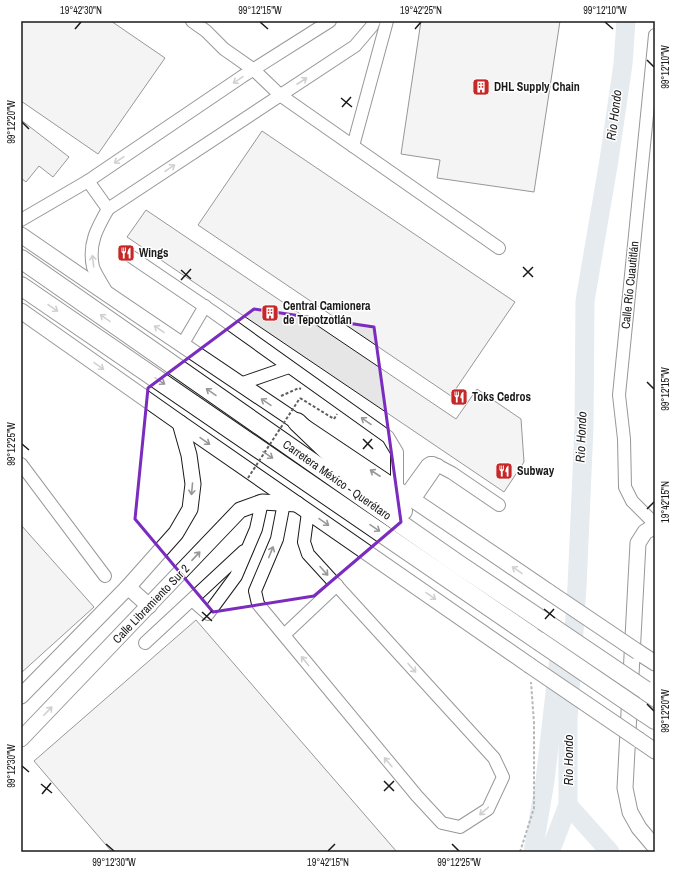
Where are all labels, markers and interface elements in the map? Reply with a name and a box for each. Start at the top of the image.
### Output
text: 19°42'30"N [60,4,102,17]
text: 99°12'15"W [238,4,282,17]
text: 19°42'25"N [400,4,442,17]
text: 99°12'10"W [583,4,627,17]
text: 99°12'10"W [659,45,672,89]
one-way arrow [233,76,244,84]
one-way arrow [296,76,308,84]
building icon: DHL Supply Chain [471,77,491,97]
place label: DHL Supply Chain [494,79,580,95]
water label: Rio Hondo [602,89,626,141]
text: 99°12'20"W [5,100,18,144]
one-way arrow [114,156,125,164]
one-way arrow [164,164,175,172]
street label: Calle Río Cuautitlán [617,240,643,330]
restaurant icon: Wings [116,243,136,263]
place label: Wings [139,245,169,261]
one-way arrow [89,255,97,268]
place label: Central Camionera de Tepotzotlán [283,298,371,328]
building icon: Central Camionera de Tepotzotlán [260,303,280,323]
one-way arrow [47,304,58,312]
one-way arrow [100,314,111,322]
one-way arrow [153,325,164,333]
one-way arrow [93,362,104,370]
text: 99°12'15"W [659,367,672,411]
one-way arrow [155,377,166,386]
restaurant icon: Toks Cedros [449,387,469,407]
one-way arrow [206,388,217,396]
place label: Toks Cedros [472,389,531,405]
one-way arrow [261,398,272,406]
water label: Rio Hondo [572,411,590,463]
one-way arrow [361,417,372,425]
text: 99°12'25"W [5,422,18,466]
street label: Carretera México - Querétaro [280,436,394,524]
one-way arrow [199,437,210,445]
one-way arrow [262,451,273,459]
restaurant icon: Subway [494,461,514,481]
place label: Subway [517,463,555,479]
one-way arrow [369,469,381,477]
text: 19°42'15"N [659,481,672,523]
one-way arrow [188,482,196,495]
one-way arrow [318,518,329,526]
one-way arrow [369,524,380,532]
one-way arrow [268,546,276,558]
one-way arrow [191,551,201,561]
street label: Calle Libramiento Sur 2 [109,561,193,647]
one-way arrow [320,566,329,577]
one-way arrow [512,566,523,574]
one-way arrow [425,592,436,600]
one-way arrow [301,656,310,667]
one-way arrow [407,662,416,672]
text: 99°12'20"W [659,689,672,733]
one-way arrow [43,706,53,716]
water label: Rio Hondo [560,734,577,785]
text: 99°12'30"W [5,744,18,788]
one-way arrow [384,756,393,767]
one-way arrow [479,806,489,815]
text: 99°12'30"W [92,856,136,869]
text: 19°42'15"N [307,856,349,869]
text: 99°12'25"W [437,856,481,869]

